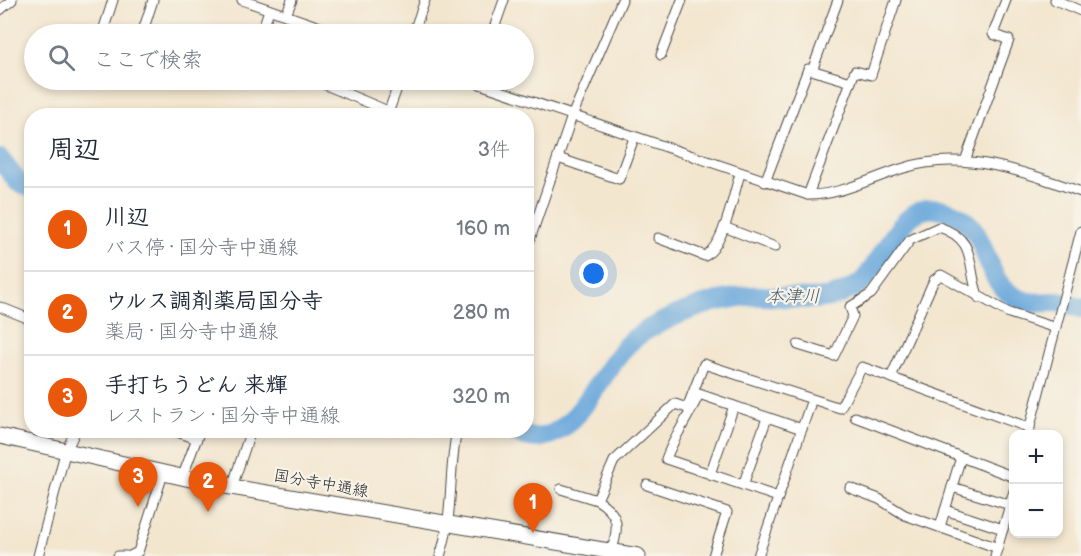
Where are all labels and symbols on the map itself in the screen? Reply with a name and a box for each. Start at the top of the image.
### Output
your location [579,259,608,288]
water label: 本津川 [766,286,820,307]
pin: 3 [118,458,158,507]
pin: 2 [188,462,228,512]
street label: 国分寺中通線 [272,466,370,502]
pin: 1 [514,484,552,533]

